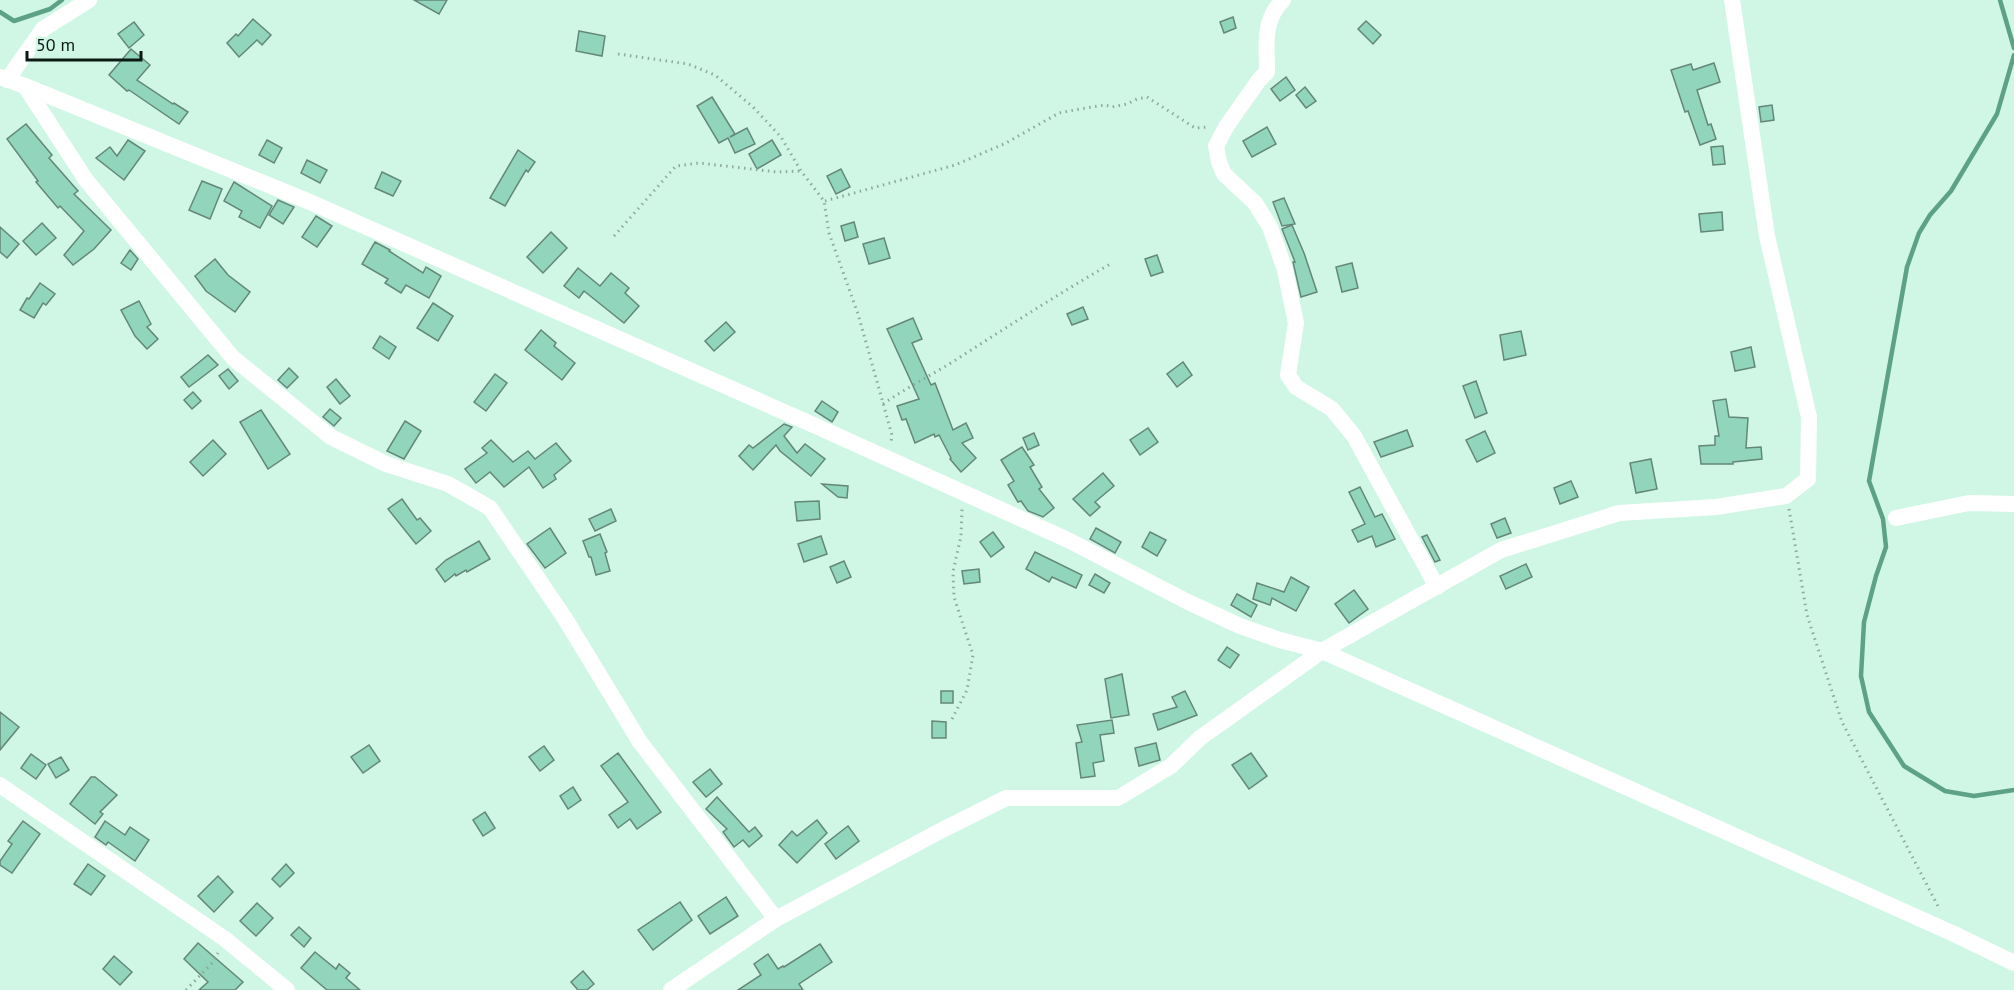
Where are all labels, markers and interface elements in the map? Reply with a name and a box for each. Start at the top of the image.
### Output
scale bar [27,24,141,62]
text: 50 m [36,33,75,56]

